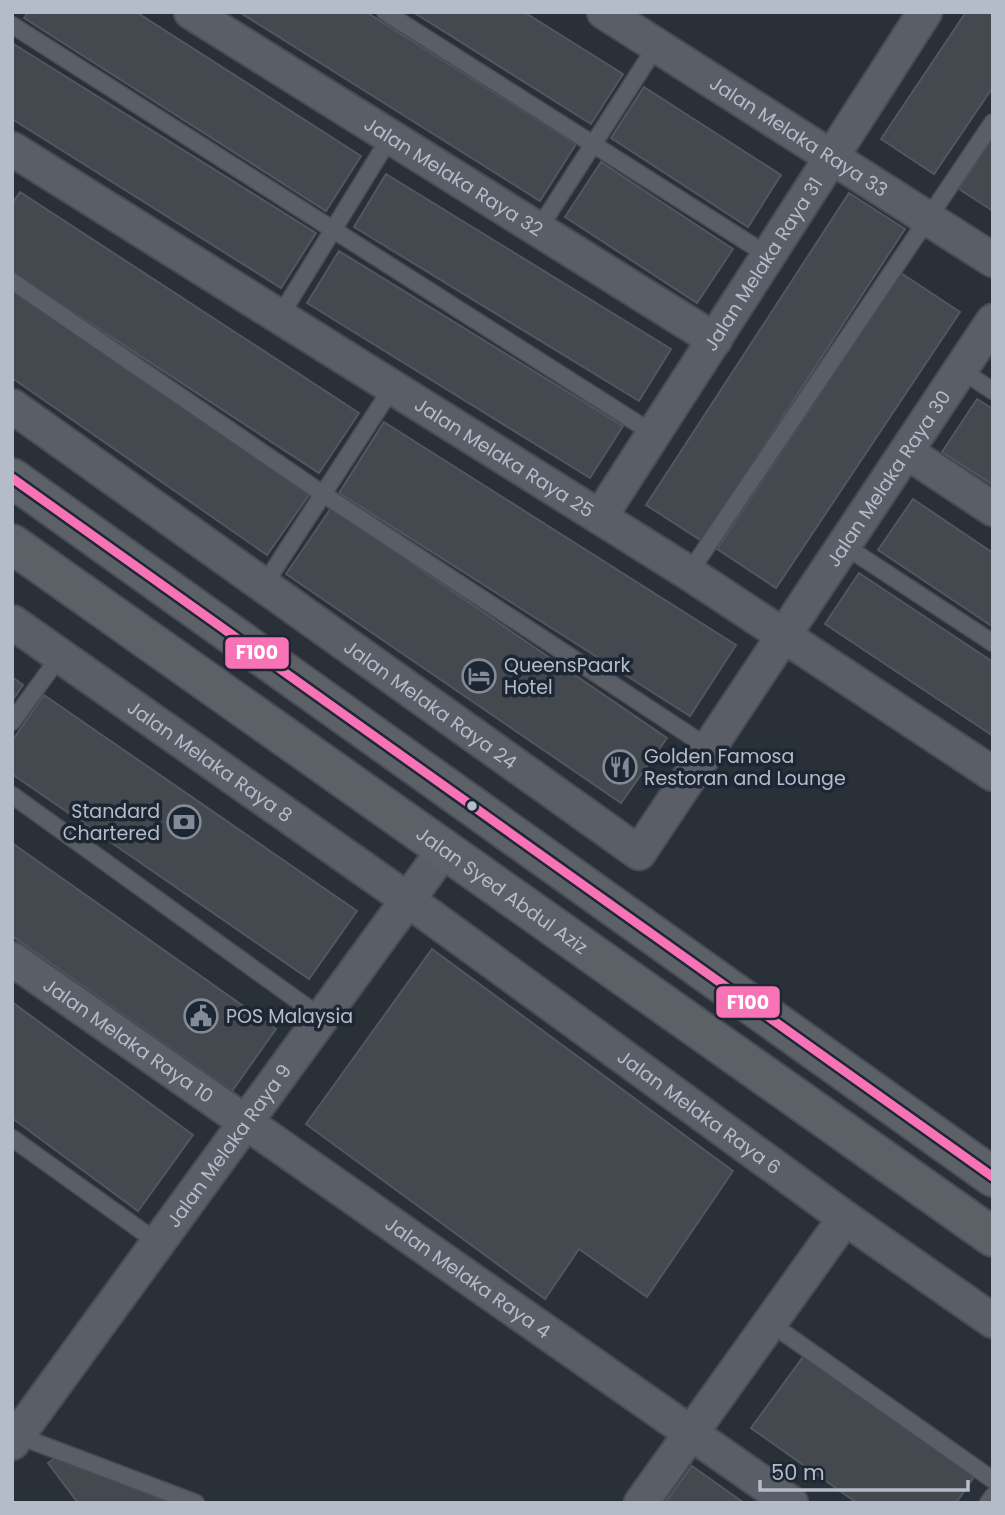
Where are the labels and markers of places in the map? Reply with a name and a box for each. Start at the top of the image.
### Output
place label: QueensPaark Hotel [504,652,631,701]
hotel icon: QueensPaark Hotel [460,657,498,695]
place label: Golden Famosa Restoran and Lounge [644,743,846,792]
restaurant icon: Golden Famosa Restoran and Lounge [601,748,639,786]
place label: Standard Chartered [63,798,160,847]
unlabelled marker [465,799,479,813]
bank icon: Standard Chartered [165,803,203,841]
public building icon: POS Malaysia [182,997,220,1035]
place label: POS Malaysia [226,1003,353,1030]

